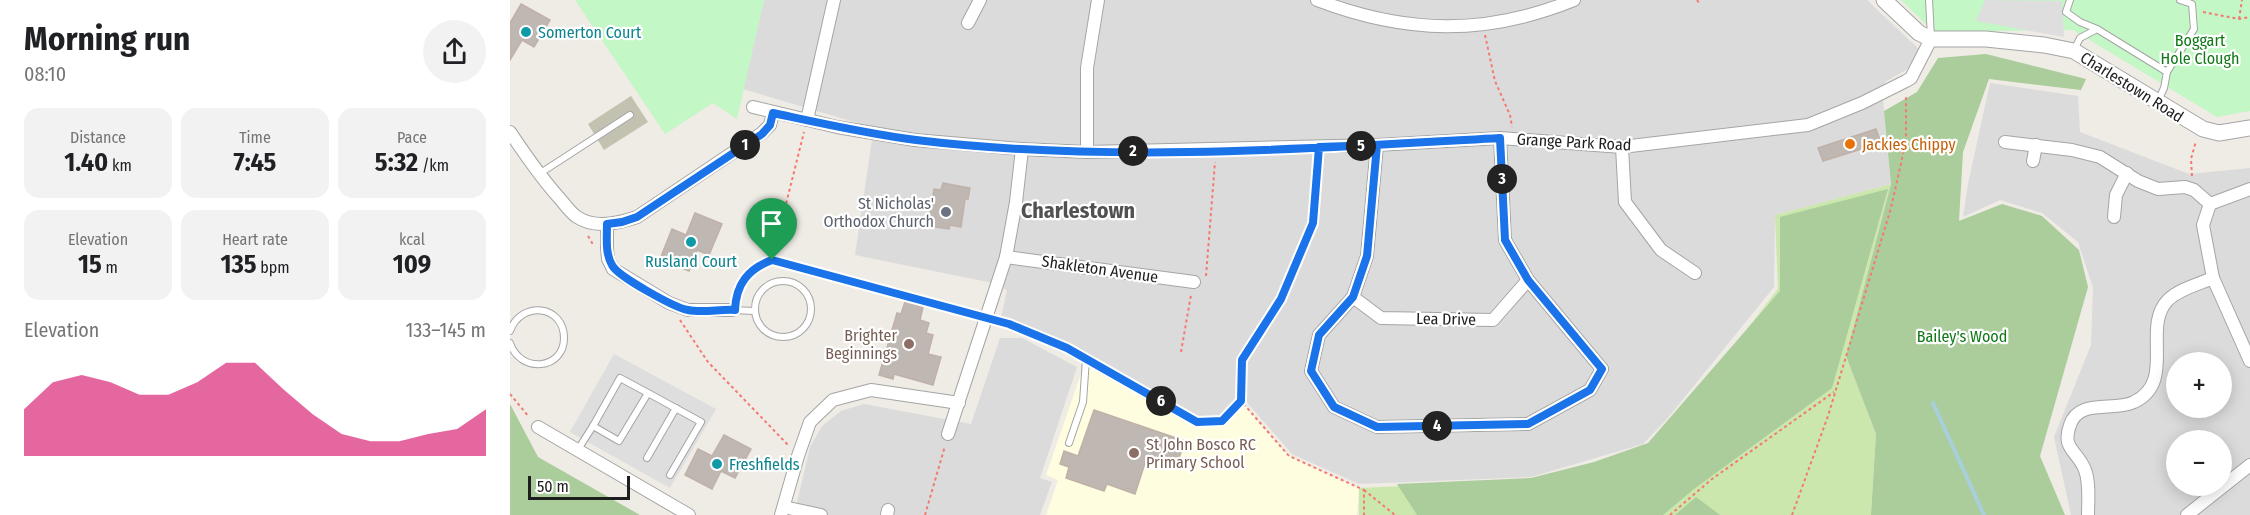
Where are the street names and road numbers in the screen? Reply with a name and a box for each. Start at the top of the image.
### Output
street label: Charlestown Road [2077,48,2187,126]
street label: Grange Park Road [1516,130,1632,154]
street label: Shakleton Avenue [1041,251,1160,287]
street label: Lea Drive [1416,309,1476,329]

